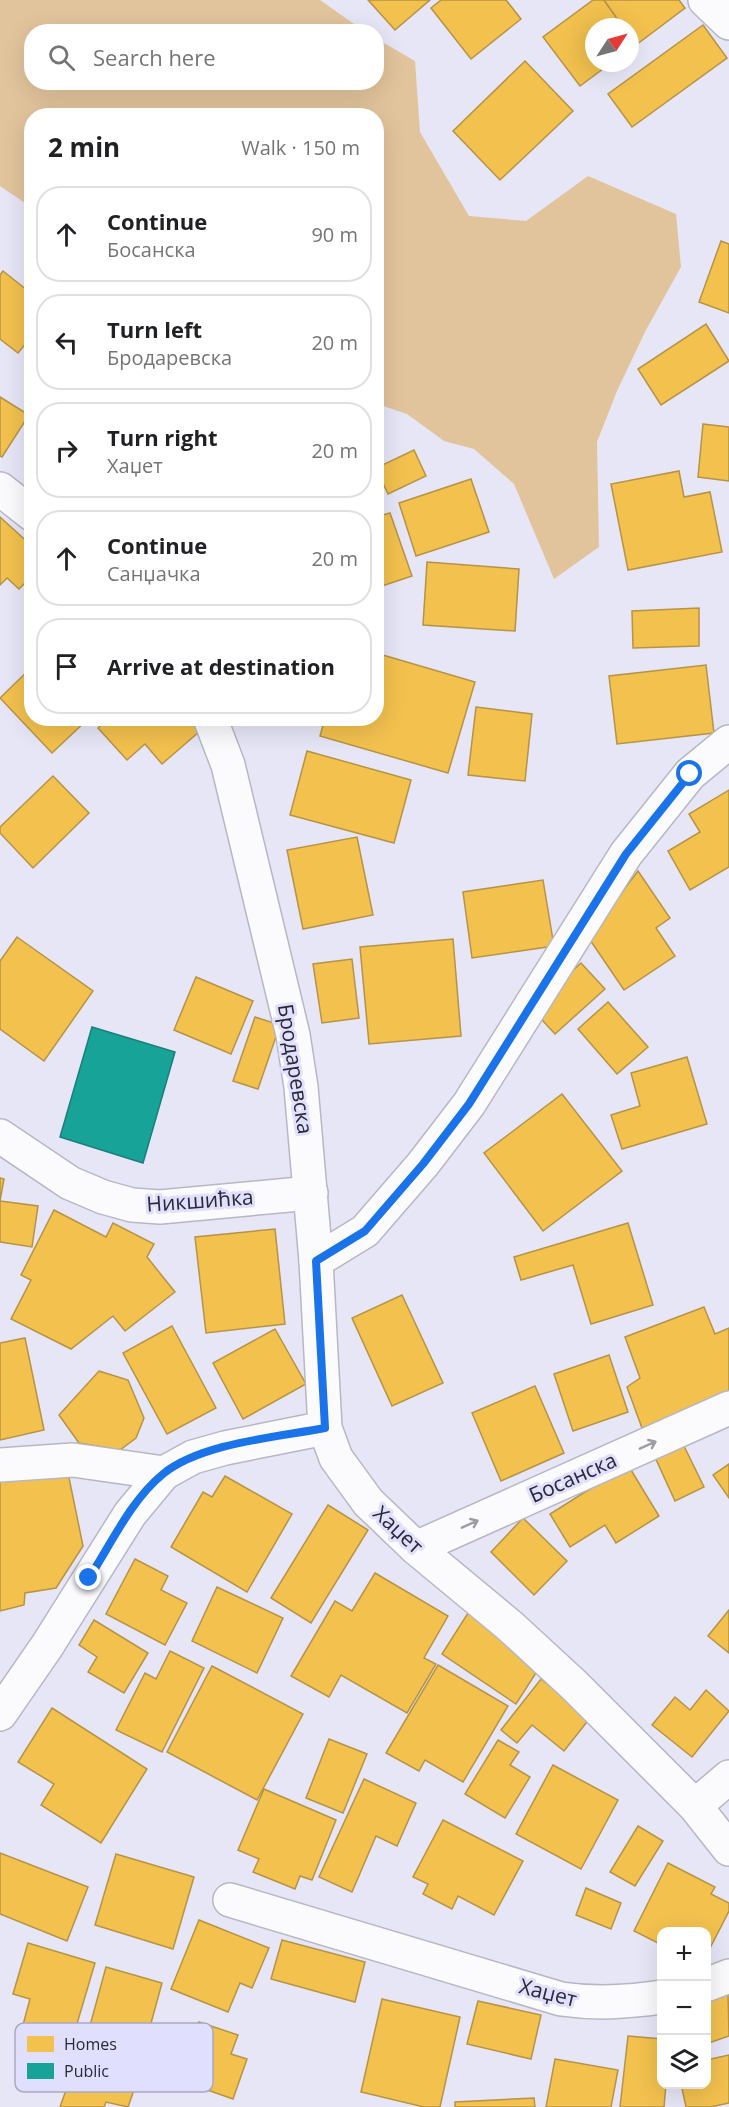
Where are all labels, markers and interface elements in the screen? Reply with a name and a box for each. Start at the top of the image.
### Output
north arrow [585,18,639,72]
search box [24,24,384,90]
icon: search [45,41,78,74]
text: Search here [93,42,216,72]
text: 2 min [48,129,120,165]
text: Walk · 150 m [241,134,360,161]
text: Continue [107,206,207,236]
icon: ahead [50,218,83,251]
text: 90 m [311,221,358,248]
text: Босанска [107,236,196,263]
text: Turn left [107,314,202,344]
icon: left [50,326,83,359]
text: 20 m [311,329,358,356]
text: Бродаревска [107,344,232,371]
text: Turn right [107,422,218,452]
icon: right [50,434,83,467]
text: 20 m [311,437,358,464]
text: Хаџет [107,452,163,479]
text: Continue [107,530,207,560]
icon: ahead [50,542,83,575]
text: 20 m [311,545,358,572]
text: Санџачка [107,560,201,587]
icon: arrive [50,650,83,683]
text: Arrive at destination [107,651,335,681]
route start [676,760,702,786]
street label: Бродаревска [272,1002,320,1136]
street label: Никшићка [146,1182,254,1218]
one-way arrow [638,1439,656,1450]
street label: Босанска [524,1445,621,1509]
street label: Хаџет [368,1499,430,1560]
one-way arrow [460,1518,478,1530]
route end [75,1564,101,1590]
map controls [657,1927,711,2089]
button: + [657,1927,711,1981]
street label: Хаџет [516,1971,580,2013]
button: − [657,1981,711,2035]
legend [15,2023,213,2092]
text: Homes [64,2033,117,2055]
button: layers [657,2035,711,2089]
text: Public [64,2060,109,2082]

